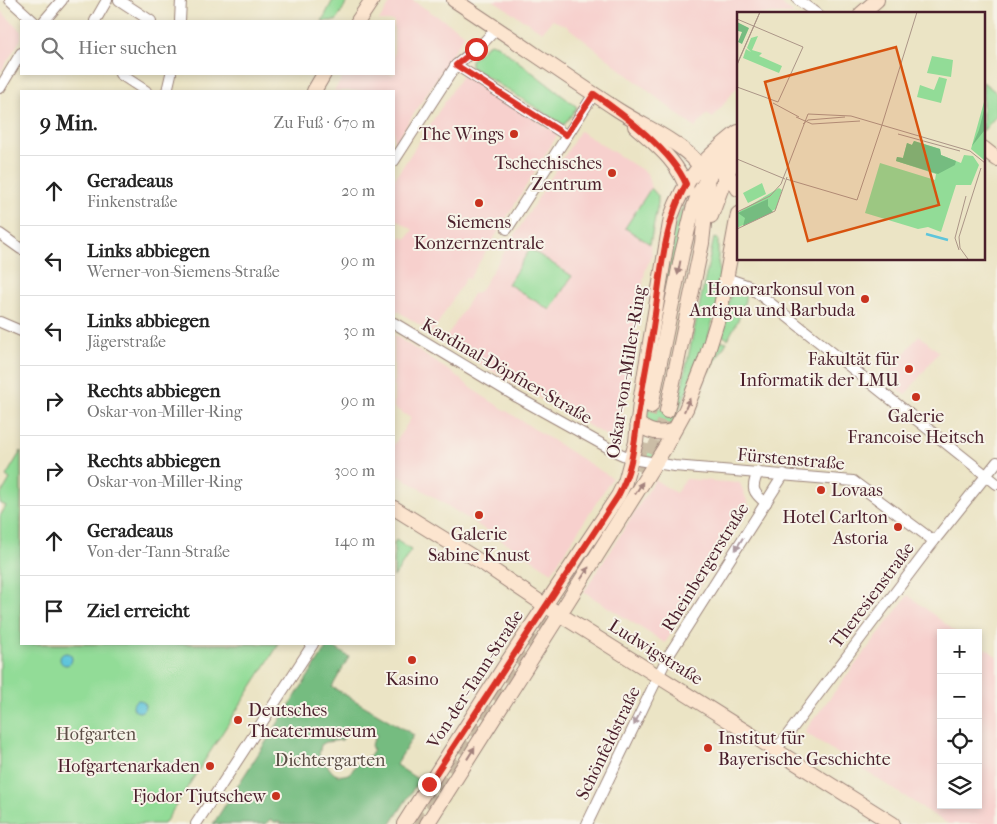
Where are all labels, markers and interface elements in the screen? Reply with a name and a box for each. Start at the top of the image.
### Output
inset map [737,12,984,260]
search box [20,20,395,75]
icon: search [38,34,66,62]
text: Hier suchen [78,37,177,59]
route start [465,38,488,61]
text: 9 Min. [40,111,97,135]
text: Zu Fuß · 670 m [273,113,375,132]
place label: The Wings [419,124,504,145]
marker: The Wings [508,128,520,140]
place label: Tschechisches Zentrum [495,153,602,195]
marker: Tschechisches Zentrum [606,167,618,179]
text: Geradeaus [87,170,173,192]
icon: ahead [40,177,68,205]
text: 20 m [341,181,375,200]
text: Finkenstraße [87,192,177,211]
marker: Siemens Konzernzentrale [473,197,485,209]
place label: Siemens Konzernzentrale [414,212,544,254]
text: Links abbiegen [87,240,210,262]
icon: left [40,247,68,275]
text: 90 m [341,251,375,270]
one-way arrow [675,260,683,276]
text: Werner-von-Siemens-Straße [87,262,280,281]
place label: Honorarkonsul von Antigua und Barbuda [689,279,856,321]
street label: Oskar-von-Miller-Ring [602,284,651,460]
marker: Honorarkonsul von Antigua und Barbuda [859,293,871,305]
text: Links abbiegen [87,310,210,332]
street label: Kardinal-Döpfner-Straße [418,314,596,429]
icon: left [40,317,68,345]
text: 30 m [343,321,375,340]
text: Jägerstraße [87,332,166,351]
place label: Fakultät für Informatik der LMU [740,349,899,391]
marker: Fakultät für Informatik der LMU [903,363,915,375]
text: Rechts abbiegen [87,380,221,402]
icon: right [40,387,68,415]
text: 90 m [341,391,375,410]
marker: Galerie Francoise Heitsch [910,391,922,403]
one-way arrow [684,398,692,412]
text: Oskar-von-Miller-Ring [87,402,242,421]
place label: Galerie Francoise Heitsch [848,406,984,448]
street label: Fürstenstraße [736,444,846,475]
text: Rechts abbiegen [87,450,221,472]
icon: right [40,457,68,485]
text: 300 m [334,461,375,480]
text: Oskar-von-Miller-Ring [87,472,242,491]
place label: Lovaas [831,480,883,501]
one-way arrow [634,482,644,495]
marker: Lovaas [815,484,827,496]
street label: Rheinbergerstraße [657,499,753,635]
place label: Hotel Carlton Astoria [782,507,889,549]
marker: Galerie Sabine Knust [473,509,485,521]
text: Geradeaus [87,520,173,542]
marker: Hotel Carlton Astoria [892,521,904,533]
place label: Galerie Sabine Knust [428,524,531,566]
icon: ahead [40,527,68,555]
text: 140 m [334,531,375,550]
one-way arrow [735,537,744,550]
street label: Theresienstraße [826,538,919,652]
text: Von-der-Tann-Straße [87,542,230,561]
one-way arrow [580,566,590,579]
icon: arrive [40,597,68,625]
text: Ziel erreicht [87,600,190,622]
street label: Von-der-Tann-Straße [422,606,528,753]
street label: Ludwigstraße [605,615,707,690]
map controls [937,629,982,809]
button: + [937,629,982,674]
marker: Kasino [406,654,418,666]
place label: Kasino [385,669,439,690]
button: − [937,674,982,719]
street label: Schönfeldstraße [572,683,645,803]
place label: Deutsches Theatermuseum [248,700,376,742]
one-way arrow [633,712,642,727]
marker: Deutsches Theatermuseum [232,714,244,726]
button: locate [937,719,982,764]
park label: Hofgarten [56,724,137,745]
place label: Institut für Bayerische Geschichte [718,728,891,770]
marker: Institut für Bayerische Geschichte [702,742,714,754]
one-way arrow [467,746,476,759]
park label: Dichtergarten [274,750,386,771]
place label: Hofgartenarkaden [57,756,201,777]
marker: Hofgartenarkaden [204,760,216,772]
button: layers [937,764,982,809]
route end [418,773,441,796]
place label: Fjodor Tjutschew [132,786,267,807]
marker: Fjodor Tjutschew [270,790,282,802]

